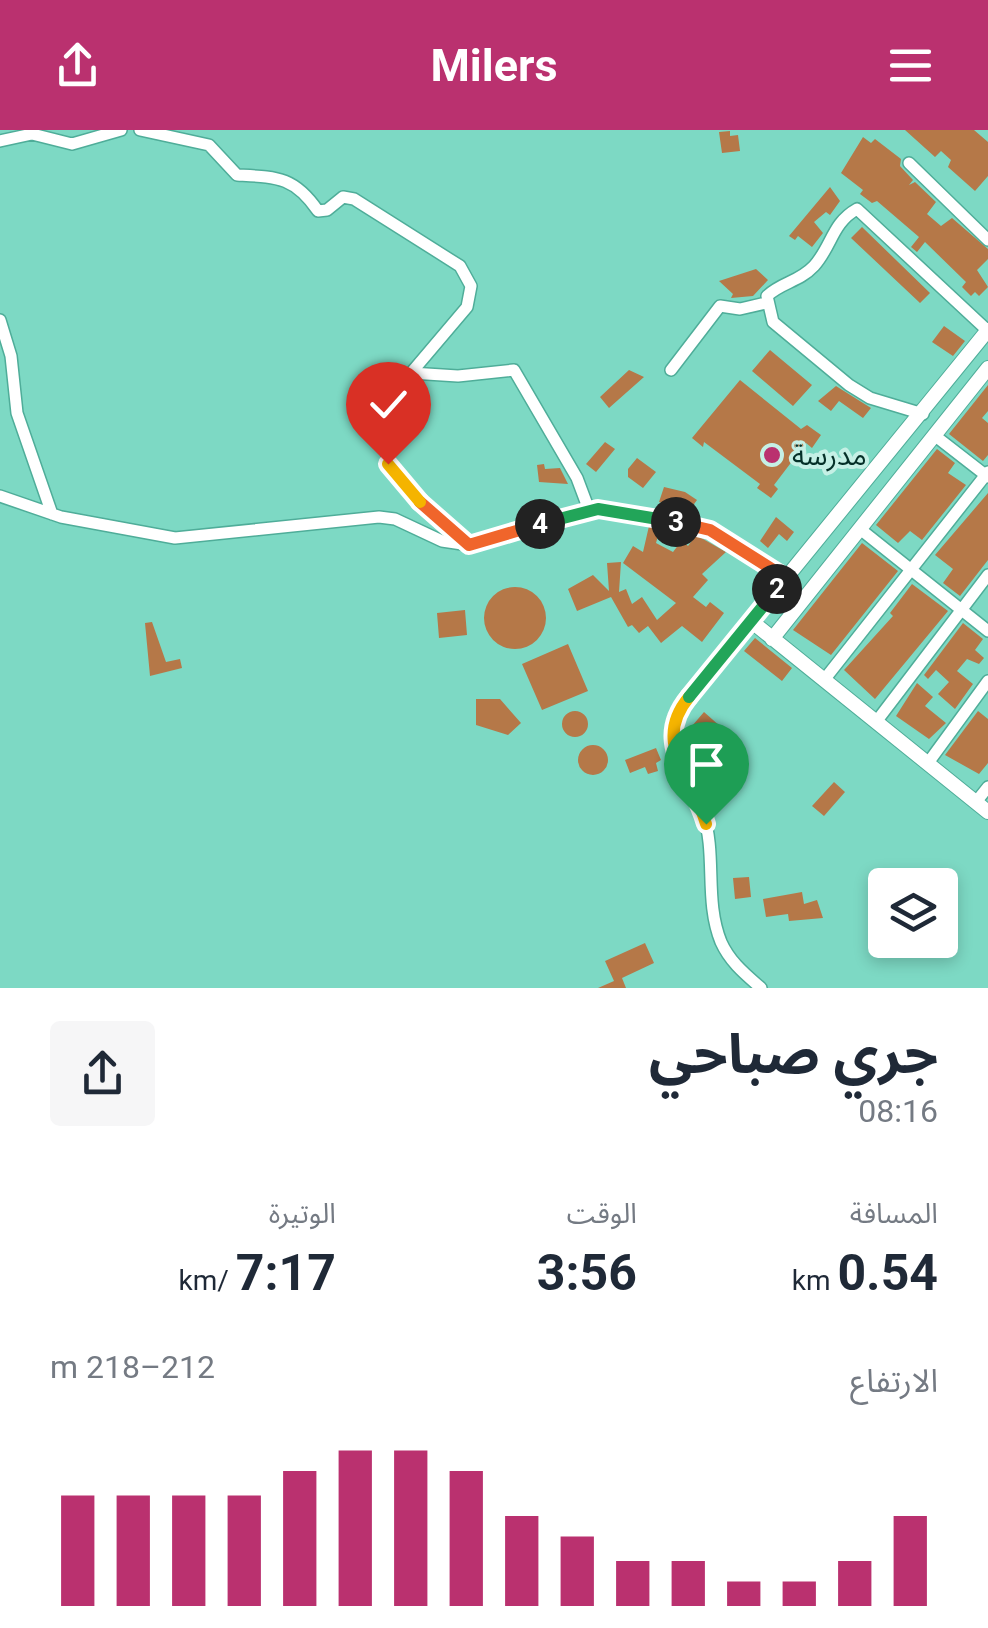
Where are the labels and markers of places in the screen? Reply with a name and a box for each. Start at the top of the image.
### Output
pin [346,362,431,465]
place label: مدرسة [792,439,867,472]
marker: مدرسة [761,444,783,466]
pin: 3 [651,497,701,547]
pin: 4 [515,499,565,549]
pin: 2 [752,564,802,614]
pin [664,722,749,825]

